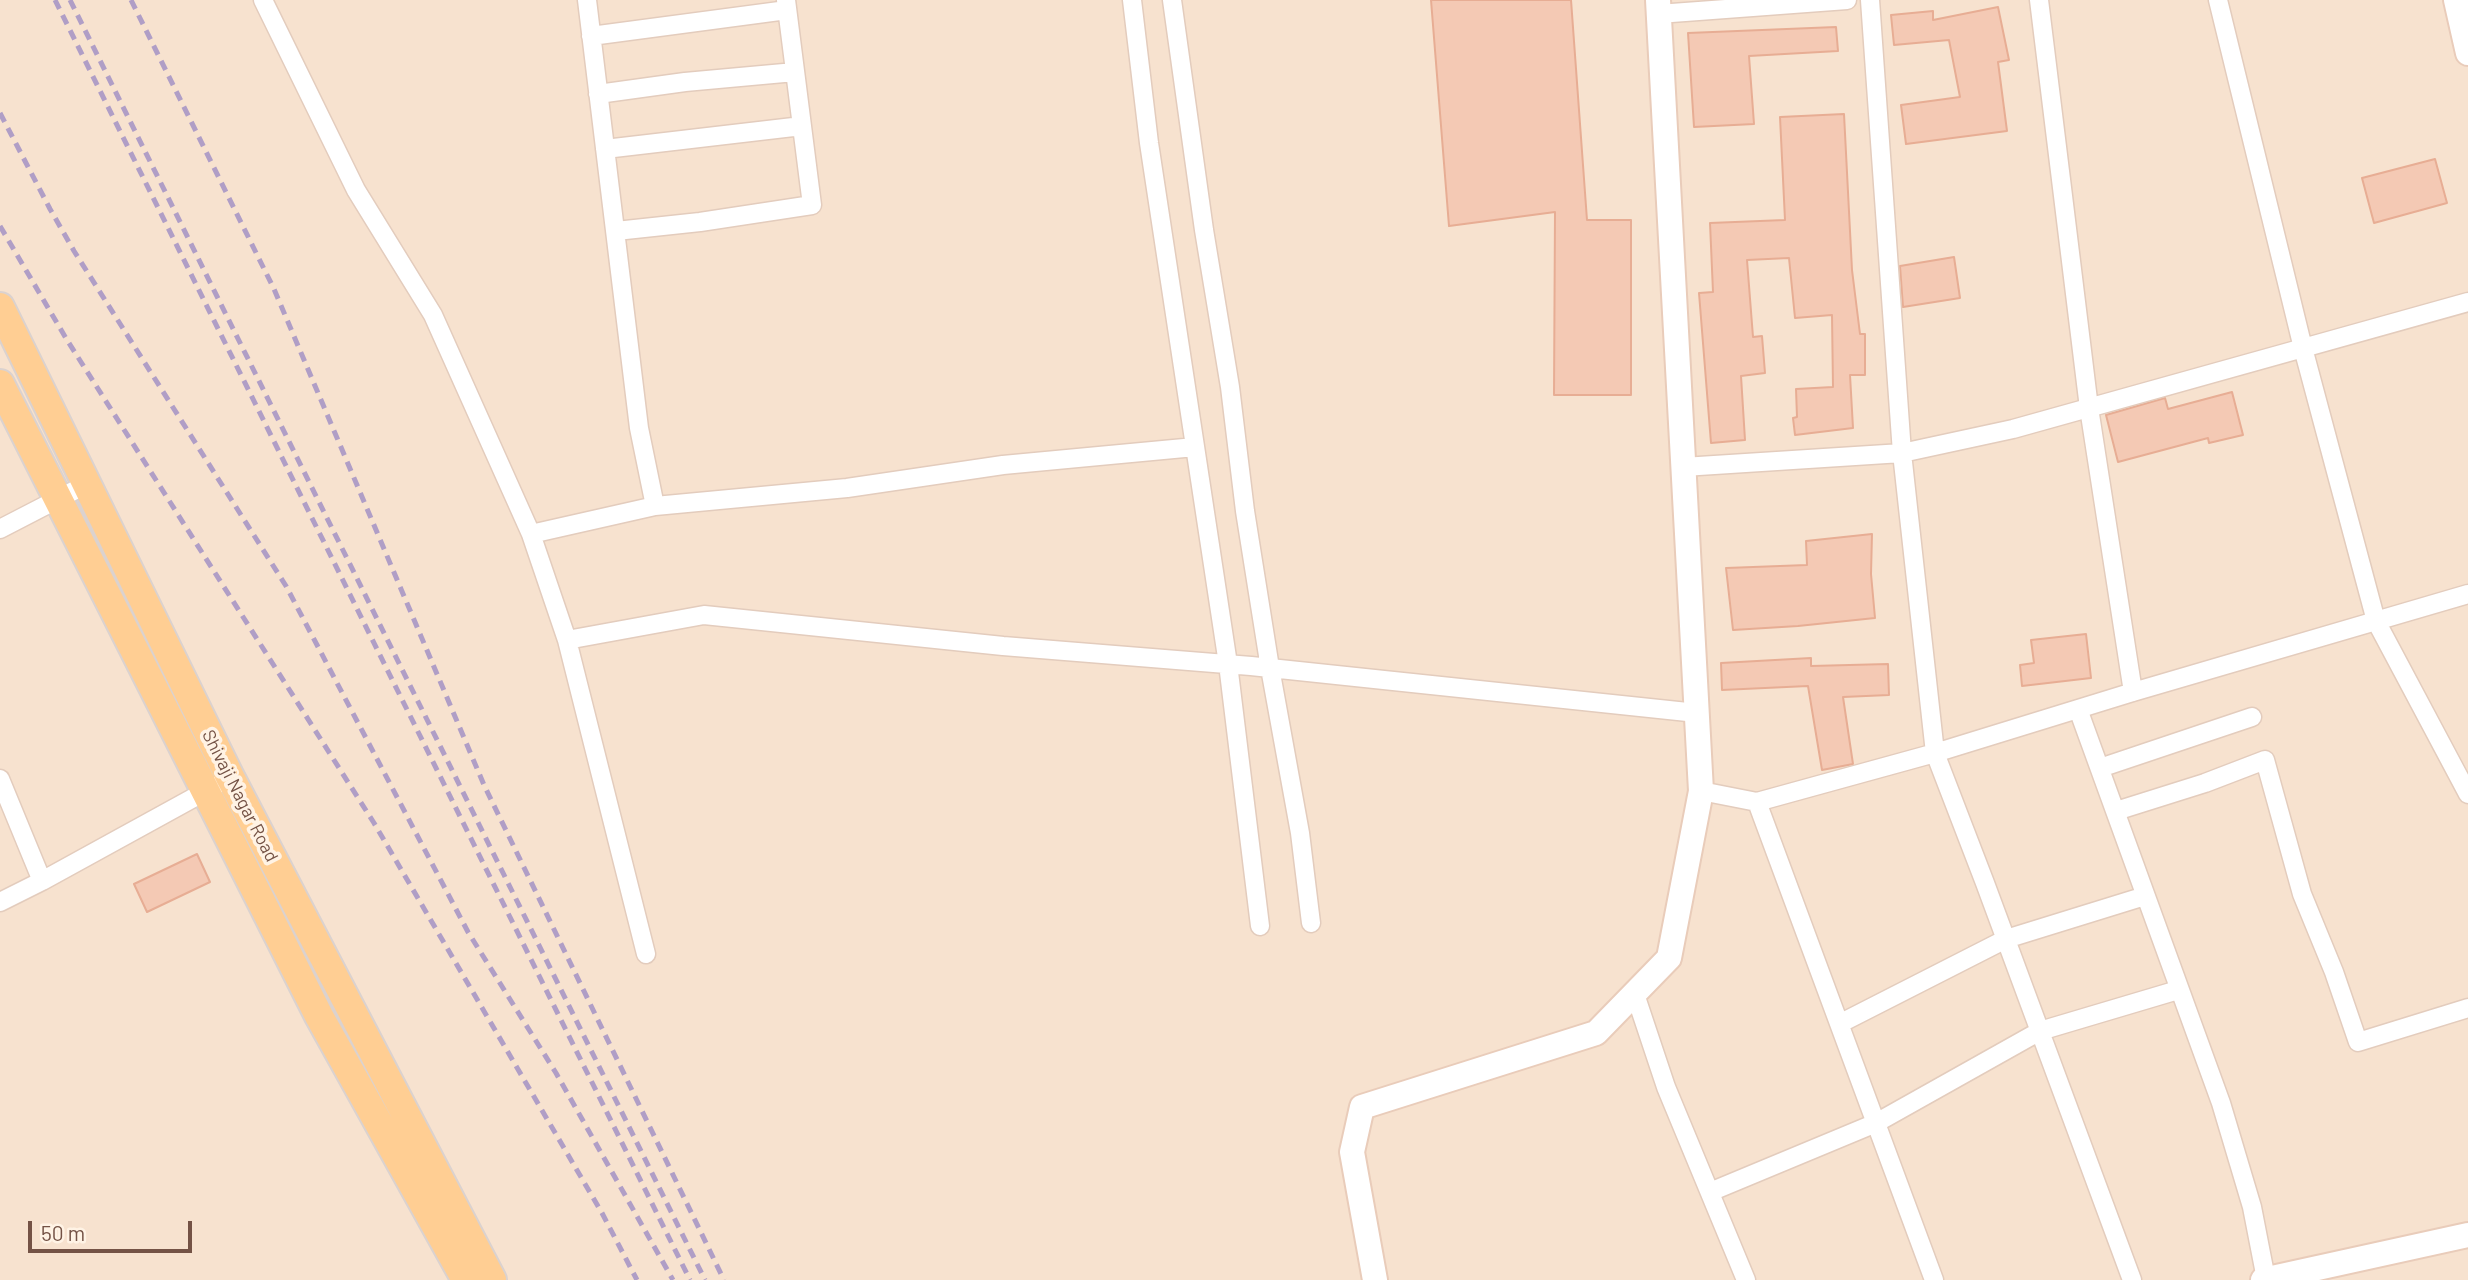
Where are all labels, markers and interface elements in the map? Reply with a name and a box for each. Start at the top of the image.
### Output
street label: Shivaji Nagar Road [197,726,283,866]
scale bar [32,1206,196,1250]
text: 50 m [41,1220,85,1245]

